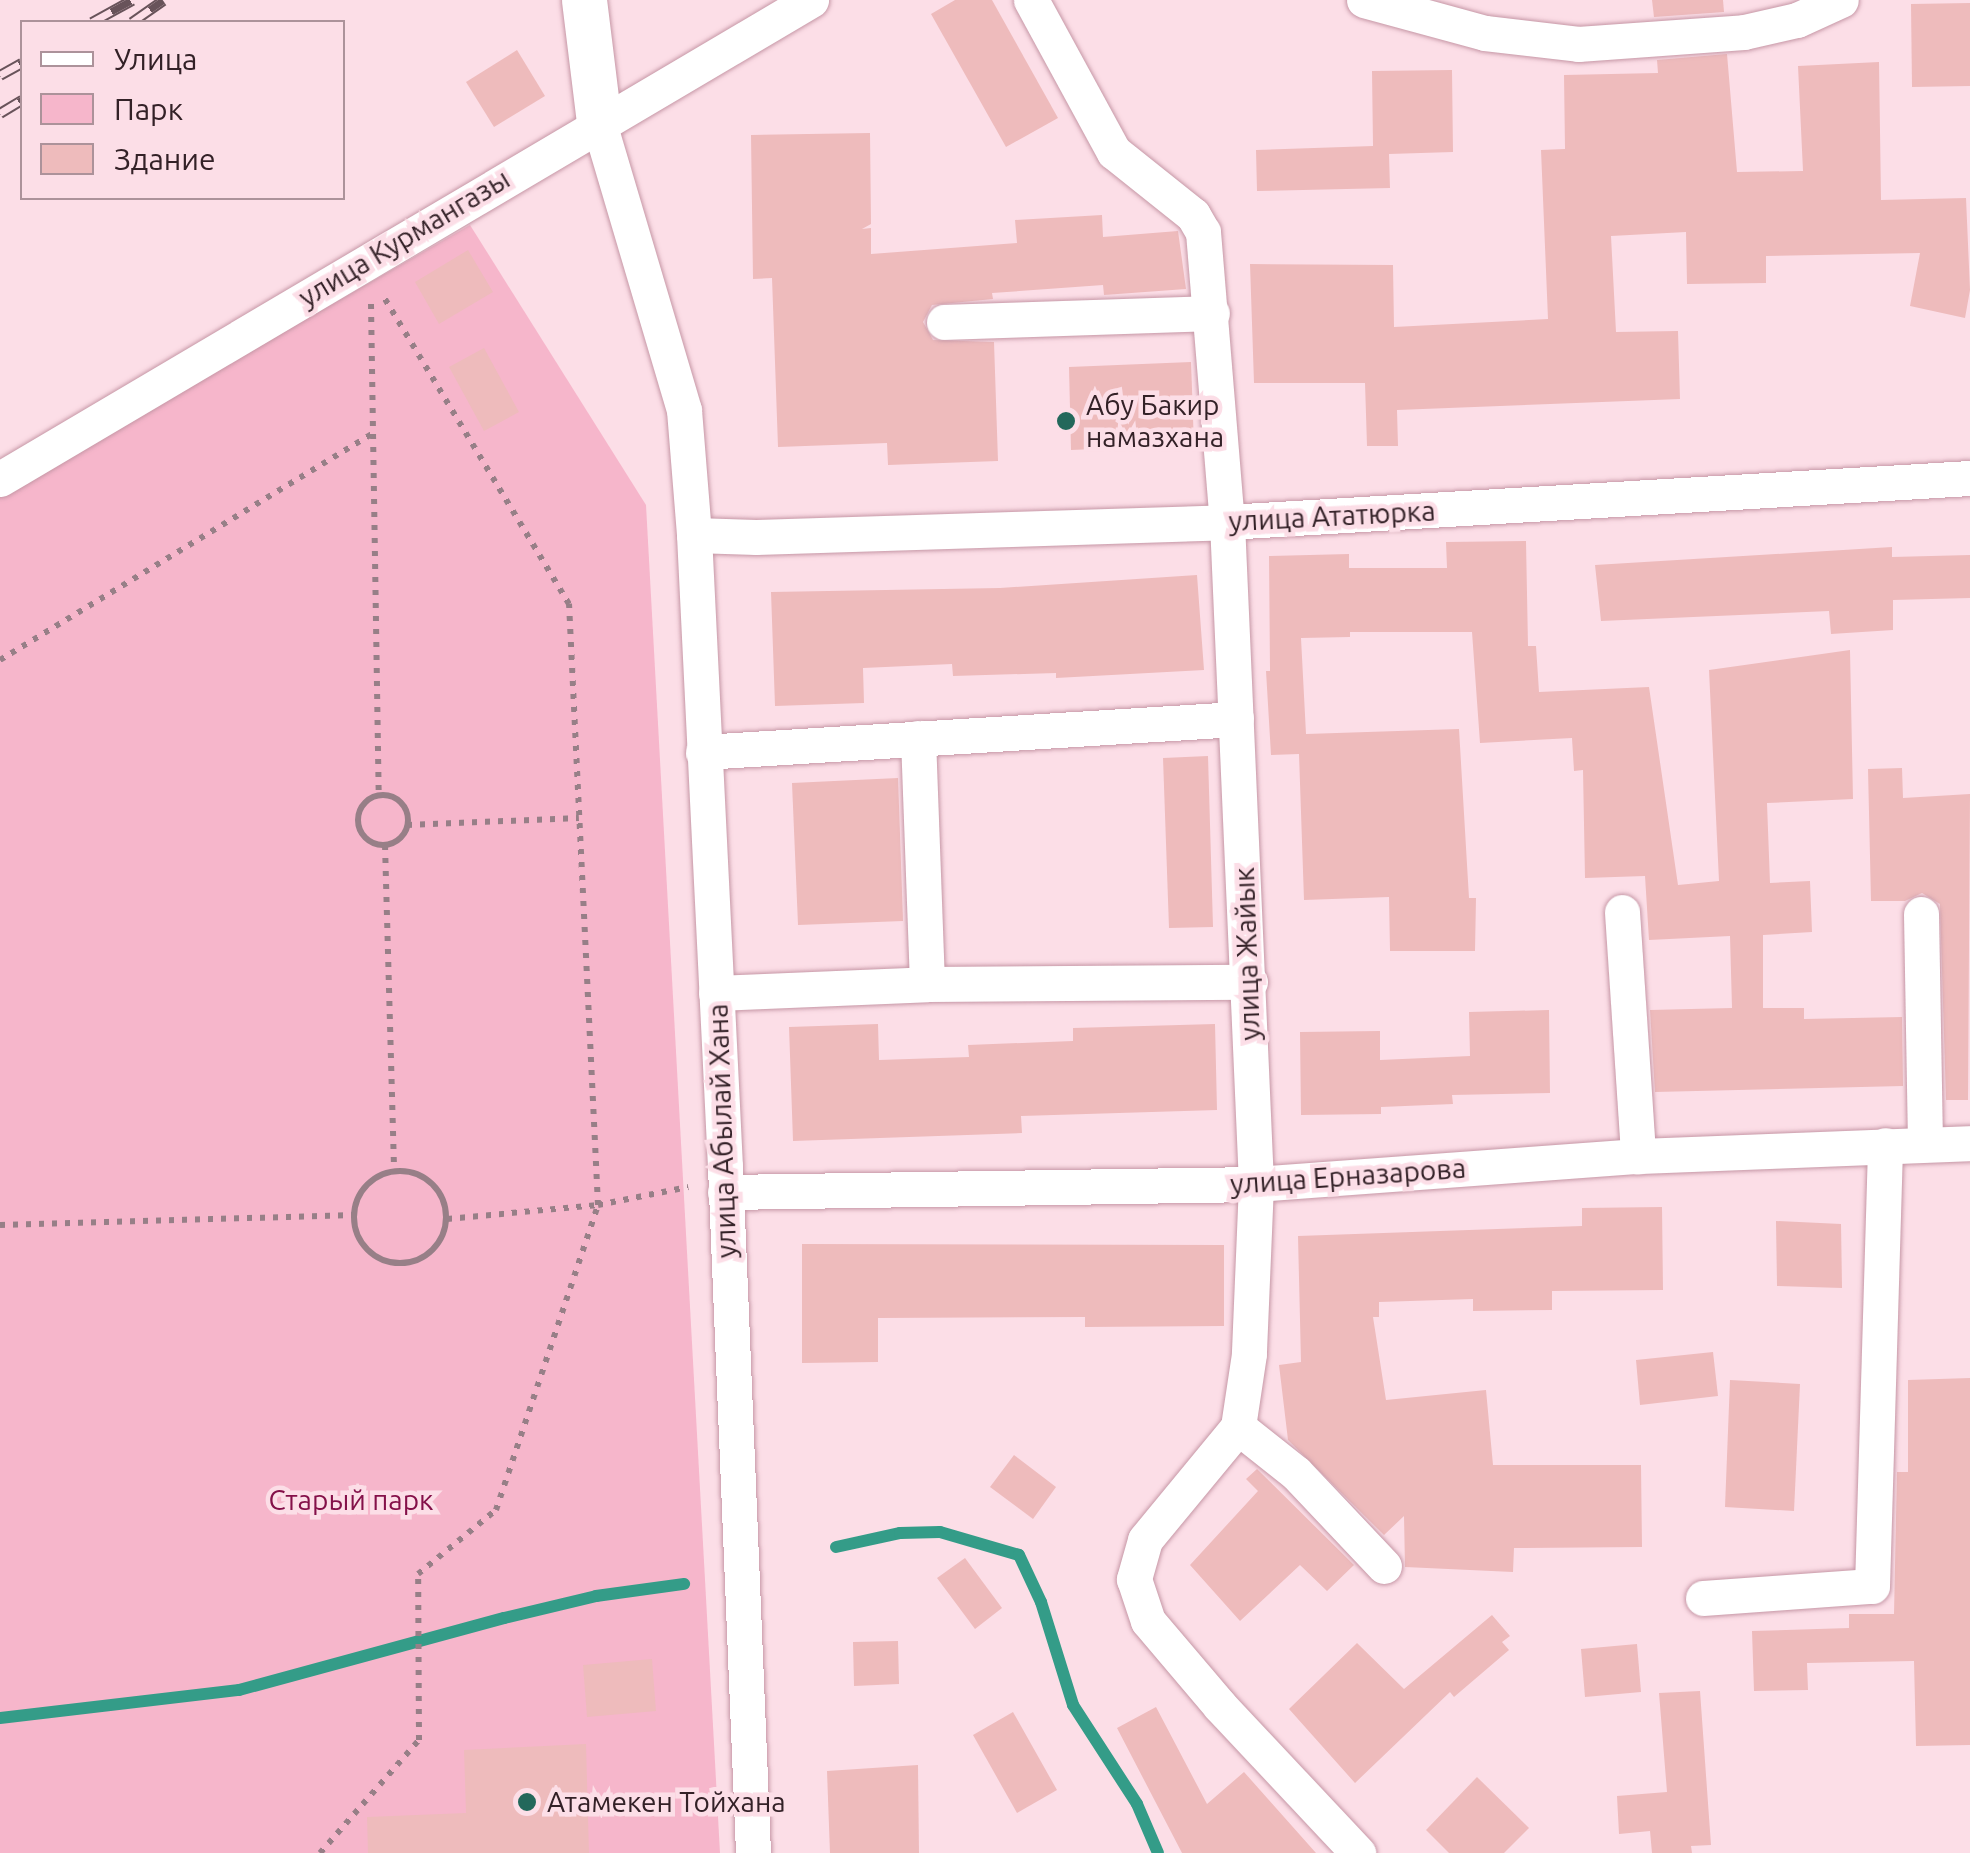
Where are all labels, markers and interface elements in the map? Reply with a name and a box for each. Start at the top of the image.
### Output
legend [20,20,345,200]
text: Улица [114,42,198,76]
text: Парк [114,92,183,126]
text: Здание [114,142,216,176]
street label: улица Курмангазы [293,162,515,314]
place label: Абу Бакир намазхана [1086,388,1224,454]
marker: Абу Бакир намазхана [1055,410,1077,432]
street label: улица Ататюрка [1228,494,1436,538]
street label: улица Жайык [1227,867,1267,1041]
street label: улица Абылай Хана [701,1003,743,1259]
street label: улица Ерназарова [1229,1151,1467,1201]
park label: Старый парк [269,1483,433,1517]
place label: Атамекен Тойхана [547,1785,786,1819]
marker: Атамекен Тойхана [516,1791,538,1813]

